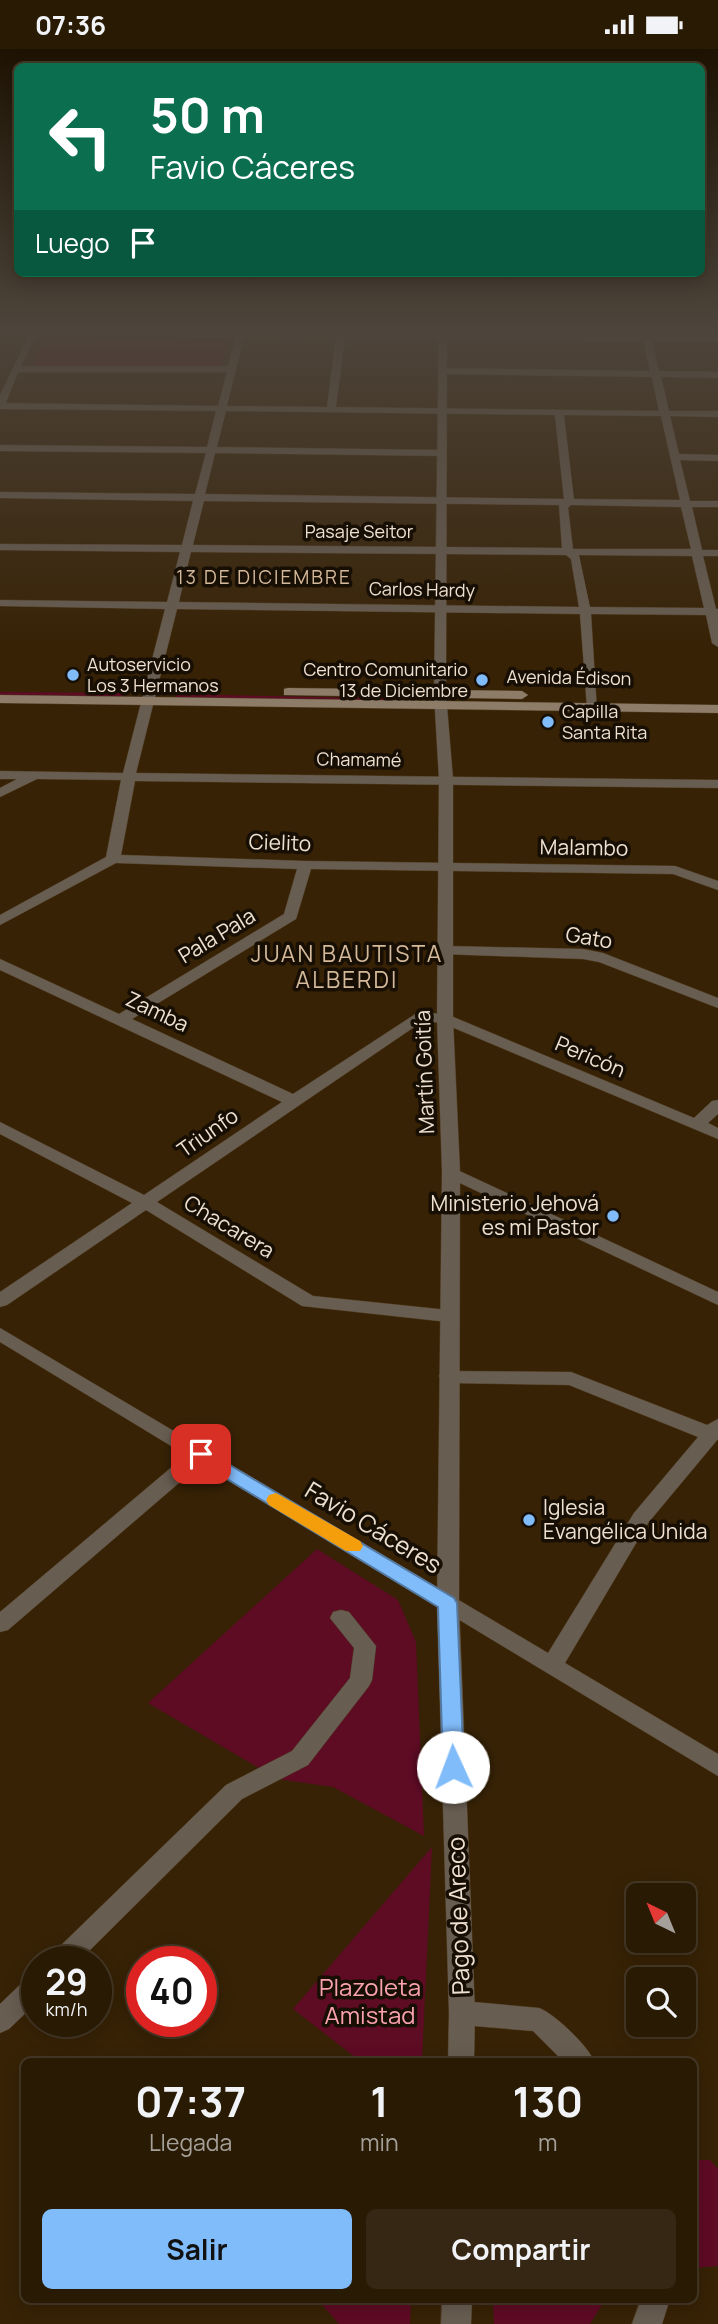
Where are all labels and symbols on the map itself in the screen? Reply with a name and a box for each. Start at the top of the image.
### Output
street label: Pasaje Seitor [305,519,414,543]
district label: 13 DE DICIEMBRE [176,564,352,590]
street label: Carlos Hardy [369,576,476,602]
place label: Autoservicio Los 3 Hermanos [87,652,219,697]
place label: Centro Comunitario 13 de Diciembre [303,657,468,702]
street label: Avenida Édison [506,664,632,690]
marker: Autoservicio Los 3 Hermanos [65,667,81,683]
marker: Centro Comunitario 13 de Diciembre [474,672,490,688]
place label: Capilla Santa Rita [562,699,647,744]
marker: Capilla Santa Rita [540,714,556,730]
street label: Chamamé [317,746,402,772]
street label: Cielito [248,827,312,857]
street label: Malambo [540,832,629,862]
street label: Pala Pala [173,901,260,969]
street label: Gato [564,920,615,955]
district label: JUAN BAUTISTA ALBERDI [251,937,443,995]
street label: Zamba [121,984,193,1038]
street label: Martín Goitía [408,1010,440,1134]
street label: Pericón [551,1029,630,1083]
street label: Triunfo [171,1101,243,1163]
street label: Chacarera [179,1188,280,1264]
place label: Ministerio Jehová es mi Pastor [430,1189,599,1241]
marker: Ministerio Jehová es mi Pastor [605,1208,621,1224]
pin [171,1424,231,1484]
street label: Favio Cáceres [299,1473,448,1580]
place label: Iglesia Evangélica Unida [543,1493,707,1545]
marker: Iglesia Evangélica Unida [521,1512,537,1528]
position arrow [416,1730,490,1804]
street label: Pago de Areco [438,1836,477,1996]
north arrow [626,1883,696,1953]
speed limit sign: 40 [126,1946,217,2037]
park label: Plazoleta Amistad [319,1970,421,2031]

